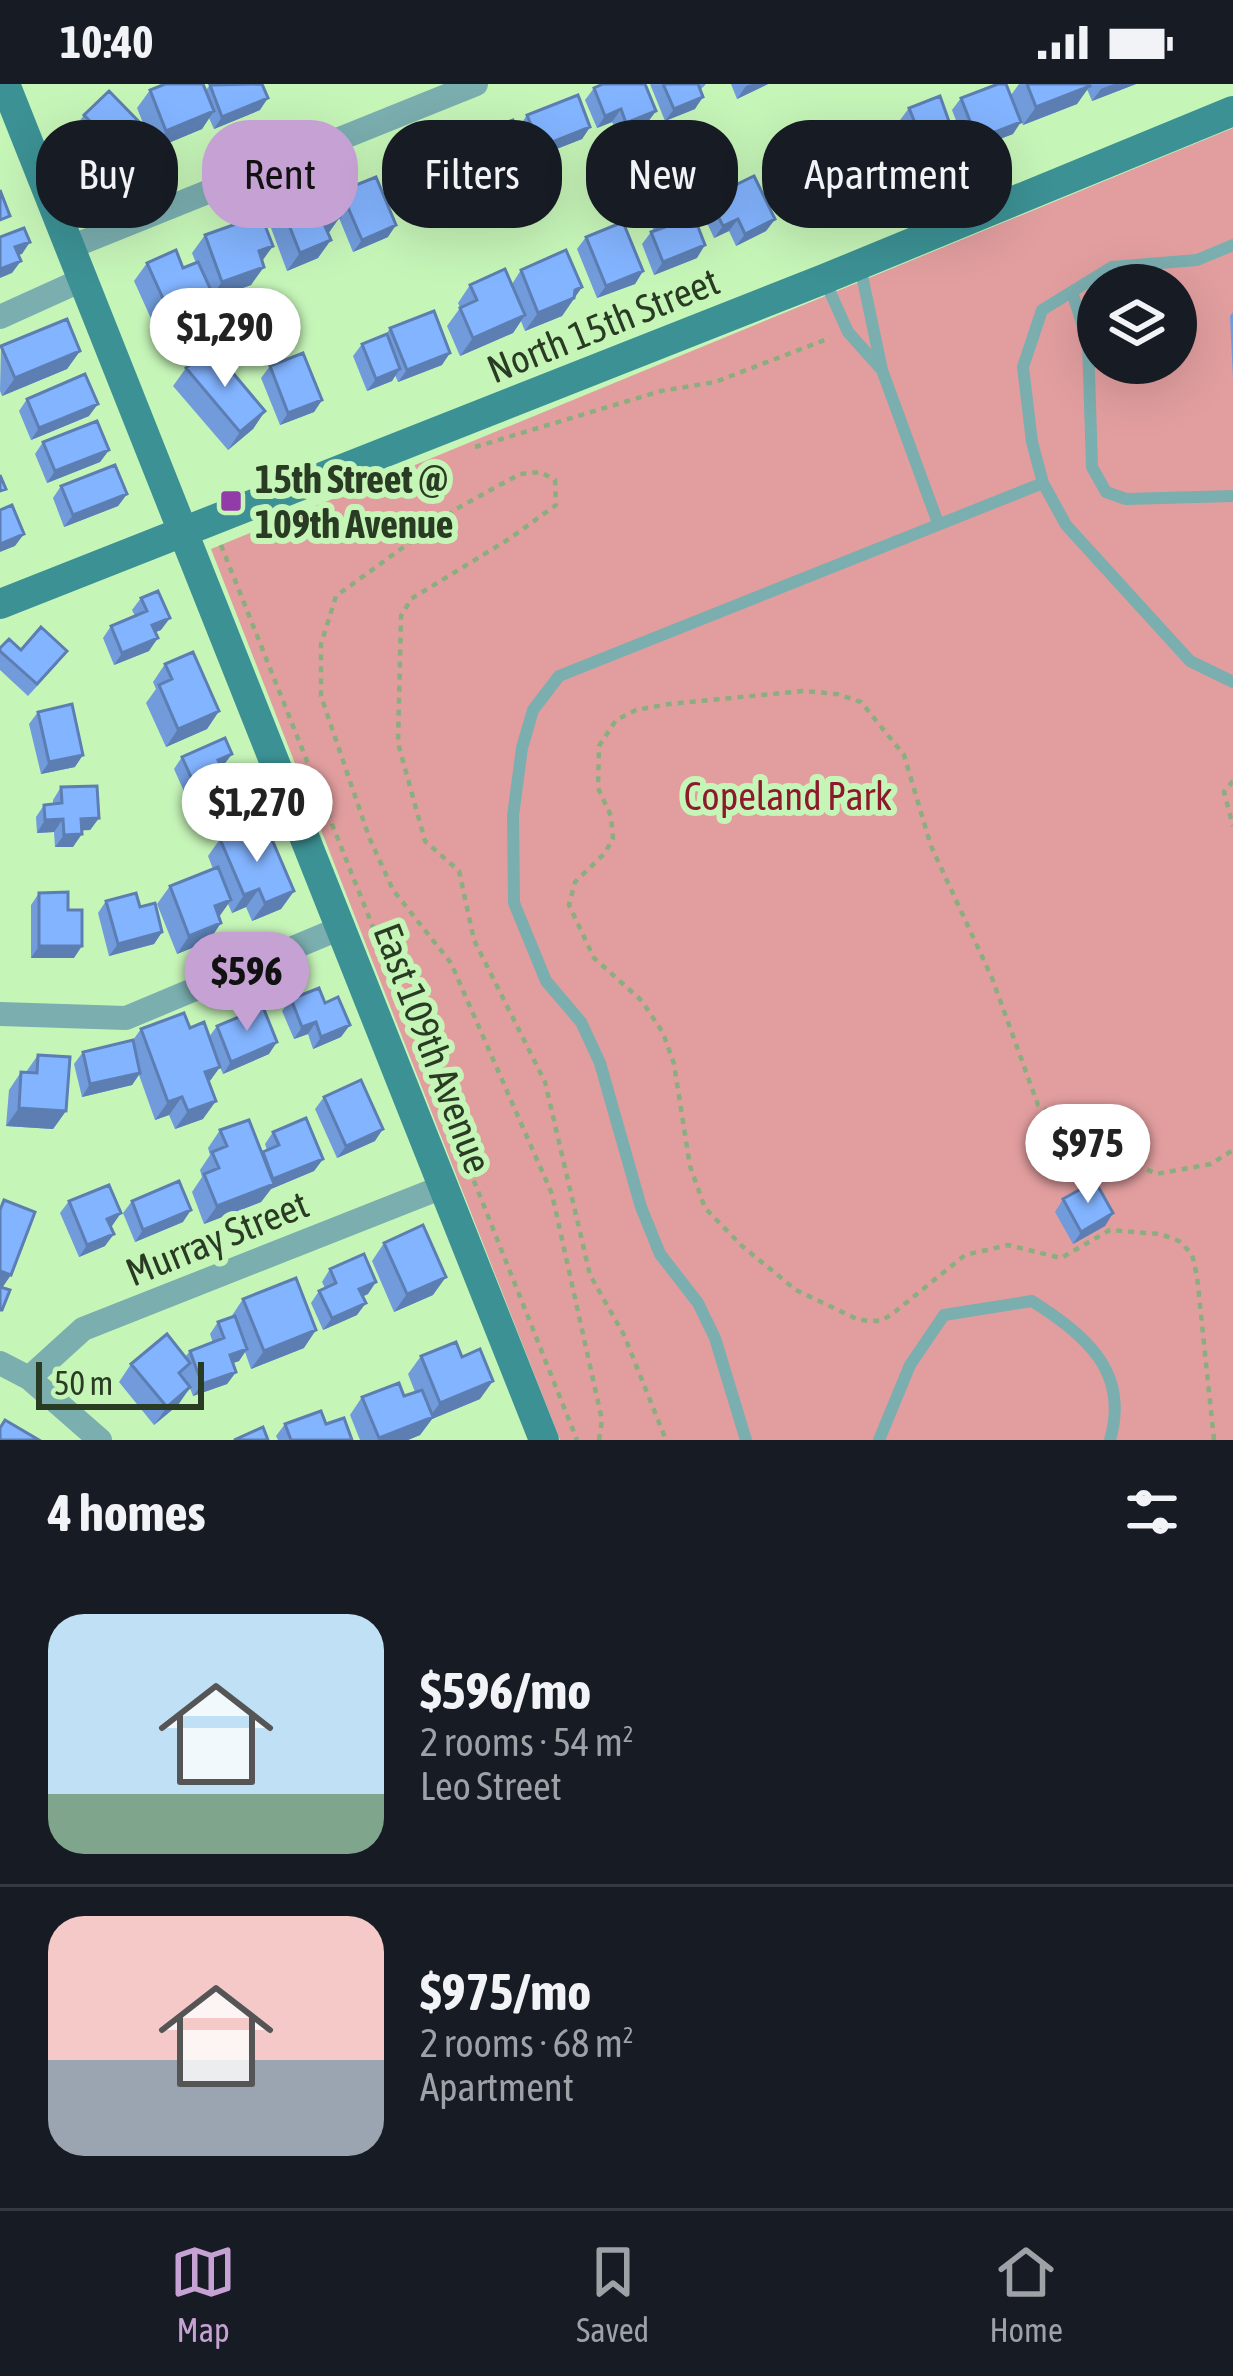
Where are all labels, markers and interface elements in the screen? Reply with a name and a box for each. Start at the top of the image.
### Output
text: 10:40 [60,16,154,68]
chip: Buy [36,120,178,228]
chip: Rent [202,120,358,228]
chip: Filters [382,120,562,228]
chip: New [586,120,738,228]
chip: Apartment [762,120,1012,228]
street label: North 15th Street [481,259,725,391]
map controls [1077,264,1197,384]
button: layers [1077,264,1197,384]
pin: $1,290 [127,288,323,390]
text: $1,290 [177,305,273,349]
place label: 15th Street @ 109th Avenue [255,457,453,546]
marker: 15th Street @ 109th Avenue [218,488,244,514]
pin: $1,270 [159,763,355,865]
park label: Copeland Park [684,774,892,818]
text: $1,270 [209,780,305,824]
street label: East 109th Avenue [365,917,501,1179]
pin: $596 [176,932,318,1034]
text: $596 [211,949,283,993]
pin: $975 [1017,1104,1159,1206]
text: $975 [1052,1121,1124,1165]
street label: Murray Street [120,1182,314,1294]
scale bar [36,1356,204,1409]
text: 50 m [54,1364,113,1402]
icon: filters [1119,1479,1185,1545]
text: 4 homes [48,1483,206,1542]
text: $596/mo [420,1661,591,1720]
icon: home [144,1662,288,1806]
text: 2 rooms · 54 m² [420,1720,634,1764]
text: Leo Street [420,1764,562,1808]
text: $975/mo [420,1962,591,2021]
icon: home [144,1964,288,2108]
text: 2 rooms · 68 m² [420,2021,634,2065]
text: Apartment [420,2065,574,2109]
tab: Map [170,2239,236,2349]
tab: Saved [576,2239,649,2349]
tab: Home [989,2239,1063,2349]

